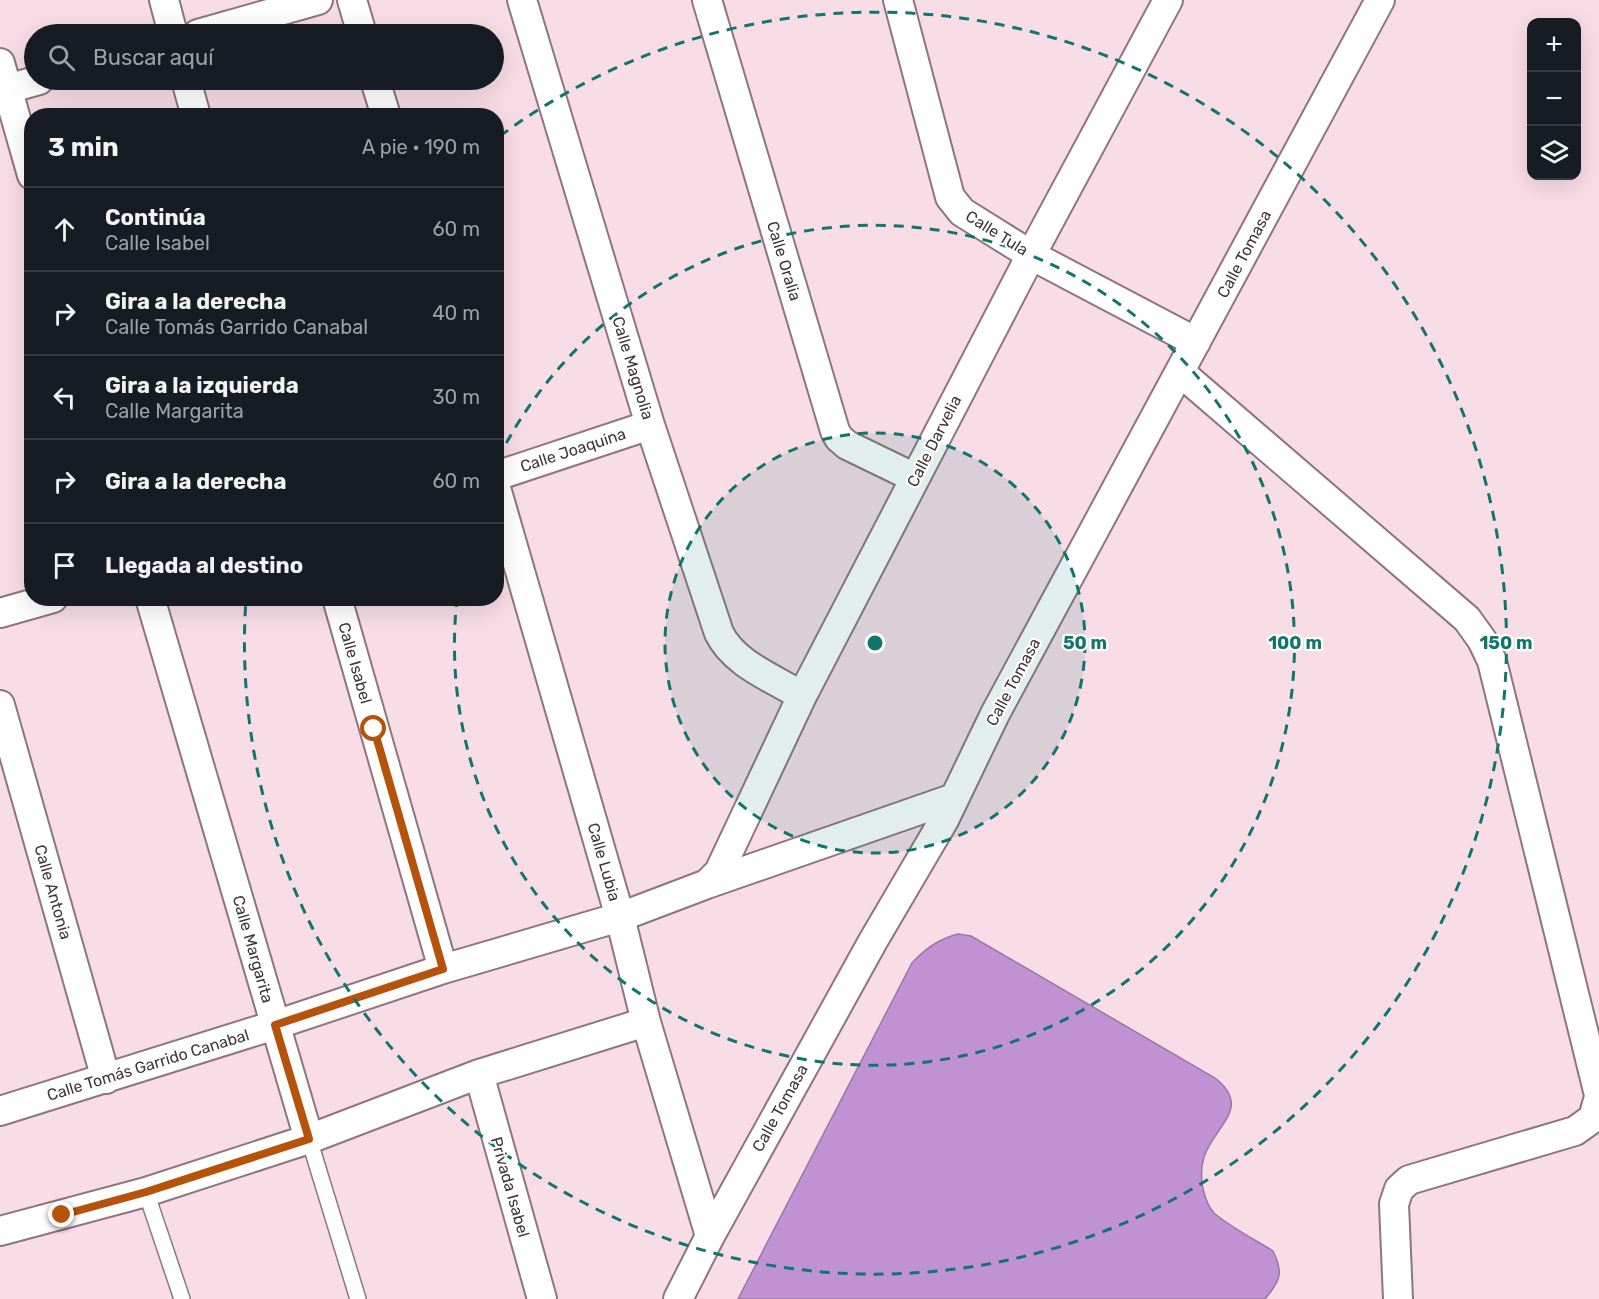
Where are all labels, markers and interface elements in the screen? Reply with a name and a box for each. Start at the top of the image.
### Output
map controls [1527,18,1581,180]
button: + [1527,18,1581,72]
search box [24,24,504,90]
icon: search [45,41,78,74]
text: Buscar aquí [93,44,214,71]
button: − [1527,72,1581,126]
button: layers [1527,126,1581,180]
text: 3 min [48,132,119,163]
text: A pie · 190 m [362,135,480,159]
text: Continúa [105,204,206,231]
street label: Calle Tula [962,206,1032,260]
street label: Calle Tomasa [1213,207,1275,301]
icon: ahead [48,213,81,246]
text: 60 m [433,217,480,241]
street label: Calle Oralia [763,219,805,303]
text: Calle Isabel [105,231,210,255]
text: Gira a la derecha [105,288,286,315]
icon: right [48,297,81,330]
text: 40 m [432,301,480,325]
street label: Calle Magnolia [608,314,658,422]
text: Calle Tomás Garrido Canabal [105,315,368,339]
text: Gira a la izquierda [105,372,299,399]
icon: left [48,381,81,414]
text: 30 m [433,385,480,409]
street label: Calle Darvelia [903,392,965,490]
text: Calle Margarita [105,399,244,423]
street label: Calle Joaquina [518,424,628,476]
icon: right [48,465,81,498]
text: Gira a la derecha [105,468,286,495]
text: 60 m [433,469,480,493]
icon: arrive [48,549,81,582]
text: Llegada al destino [105,552,303,579]
street label: Calle Isabel [334,620,376,706]
text: 50 m [1063,632,1107,654]
text: 100 m [1268,632,1322,654]
text: 150 m [1479,632,1533,654]
centre of rings [865,633,885,653]
street label: Calle Tomasa [982,635,1044,729]
route start [360,715,386,741]
street label: Calle Lubia [584,821,624,903]
street label: Calle Antonia [30,842,76,942]
street label: Calle Margarita [229,893,277,1005]
street label: Calle Tomás Garrido Canabal [45,1025,251,1105]
street label: Calle Tomasa [748,1061,812,1155]
street label: Privada Isabel [487,1135,533,1239]
route end [48,1201,74,1227]

